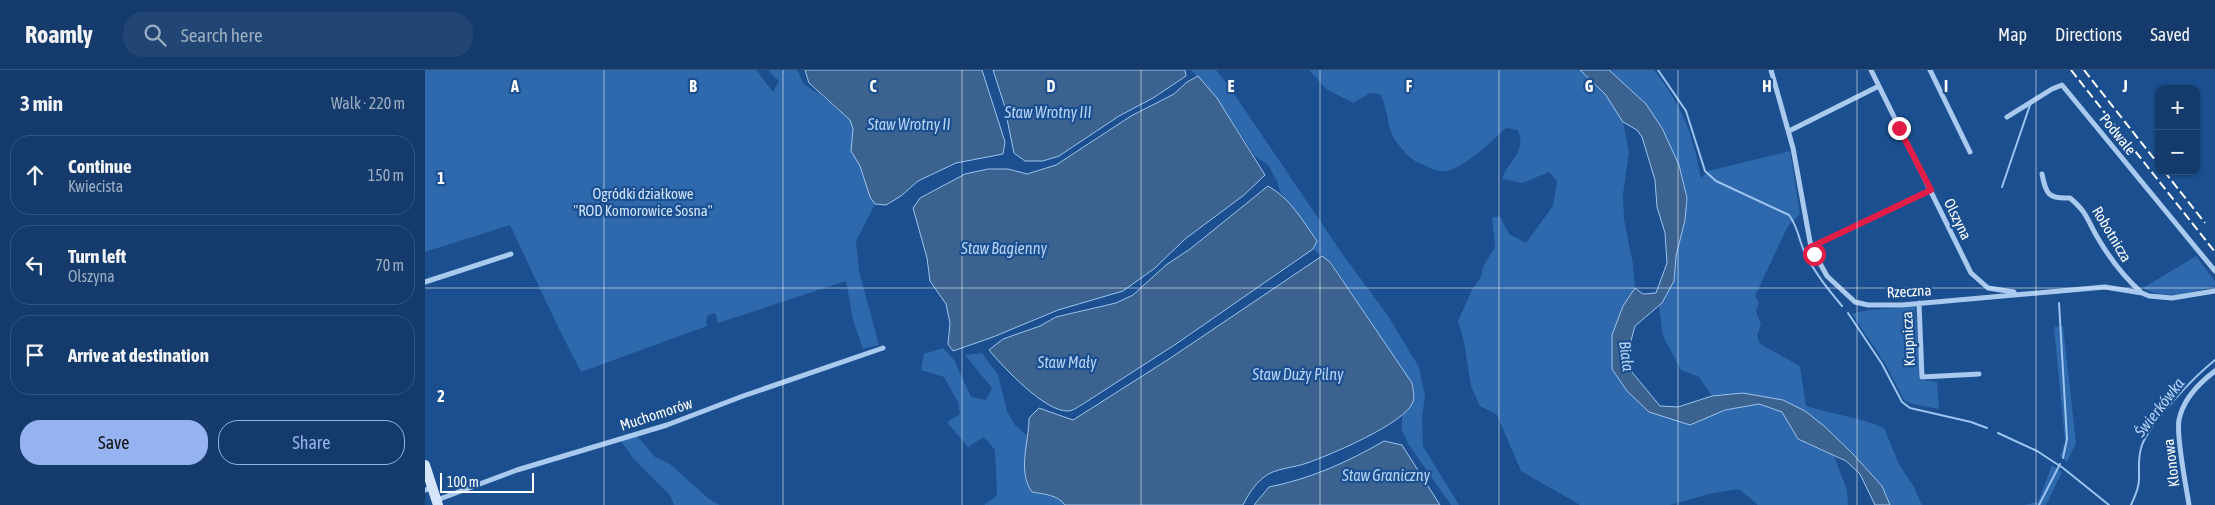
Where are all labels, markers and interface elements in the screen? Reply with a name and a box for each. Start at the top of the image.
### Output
search box [123,12,473,57]
text: Roamly [25,21,93,48]
icon: search [141,21,169,49]
text: Search here [181,24,263,46]
text: Map [1998,24,2027,45]
text: Directions [2055,24,2122,45]
text: Saved [2150,24,2190,45]
text: A [510,77,519,95]
text: B [689,77,697,95]
text: C [869,77,877,95]
text: D [1047,77,1056,95]
text: E [1228,77,1235,95]
text: F [1406,77,1413,95]
text: G [1585,77,1594,95]
text: H [1762,77,1772,95]
text: I [1944,77,1948,95]
text: J [2121,77,2128,95]
map controls [2155,85,2200,175]
button: + [2155,85,2200,130]
text: 3 min [20,91,63,115]
text: Walk · 220 m [331,94,405,112]
water label: Staw Wrotny III [1003,103,1092,122]
street label: Podwale [2096,110,2140,158]
water label: Staw Wrotny II [866,115,951,134]
route end [1888,117,1911,140]
button: − [2155,130,2200,175]
text: Continue [68,155,132,177]
icon: ahead [21,161,49,189]
text: 150 m [368,166,404,184]
text: 1 [437,169,445,187]
text: Kwiecista [68,177,123,195]
park label: Ogródki działkowe "ROD Komorowice Sosna" [573,185,713,219]
street label: Olszyna [1941,196,1975,242]
street label: Robotnicza [2089,203,2135,265]
water label: Staw Bagienny [960,239,1047,258]
route start [1803,243,1826,266]
text: Turn left [68,245,126,267]
icon: left [21,251,49,279]
text: 70 m [375,256,404,274]
text: Olszyna [68,267,115,285]
street label: Rzeczna [1886,281,1932,301]
street label: Krupnicza [1898,311,1918,367]
water label: Biała [1616,340,1638,373]
icon: arrive [21,341,49,369]
text: Arrive at destination [68,344,209,366]
water label: Staw Mały [1036,353,1097,372]
water label: Staw Duży Pilny [1251,365,1344,384]
water label: Świerkówka [2130,374,2188,441]
text: 2 [437,387,445,405]
street label: Muchomorów [618,394,694,434]
button: Save [20,420,208,465]
button: Share [218,420,405,465]
street label: Klonowa [2160,438,2182,488]
water label: Staw Graniczny [1341,466,1430,485]
scale bar [440,470,534,493]
text: 100 m [447,474,479,490]

